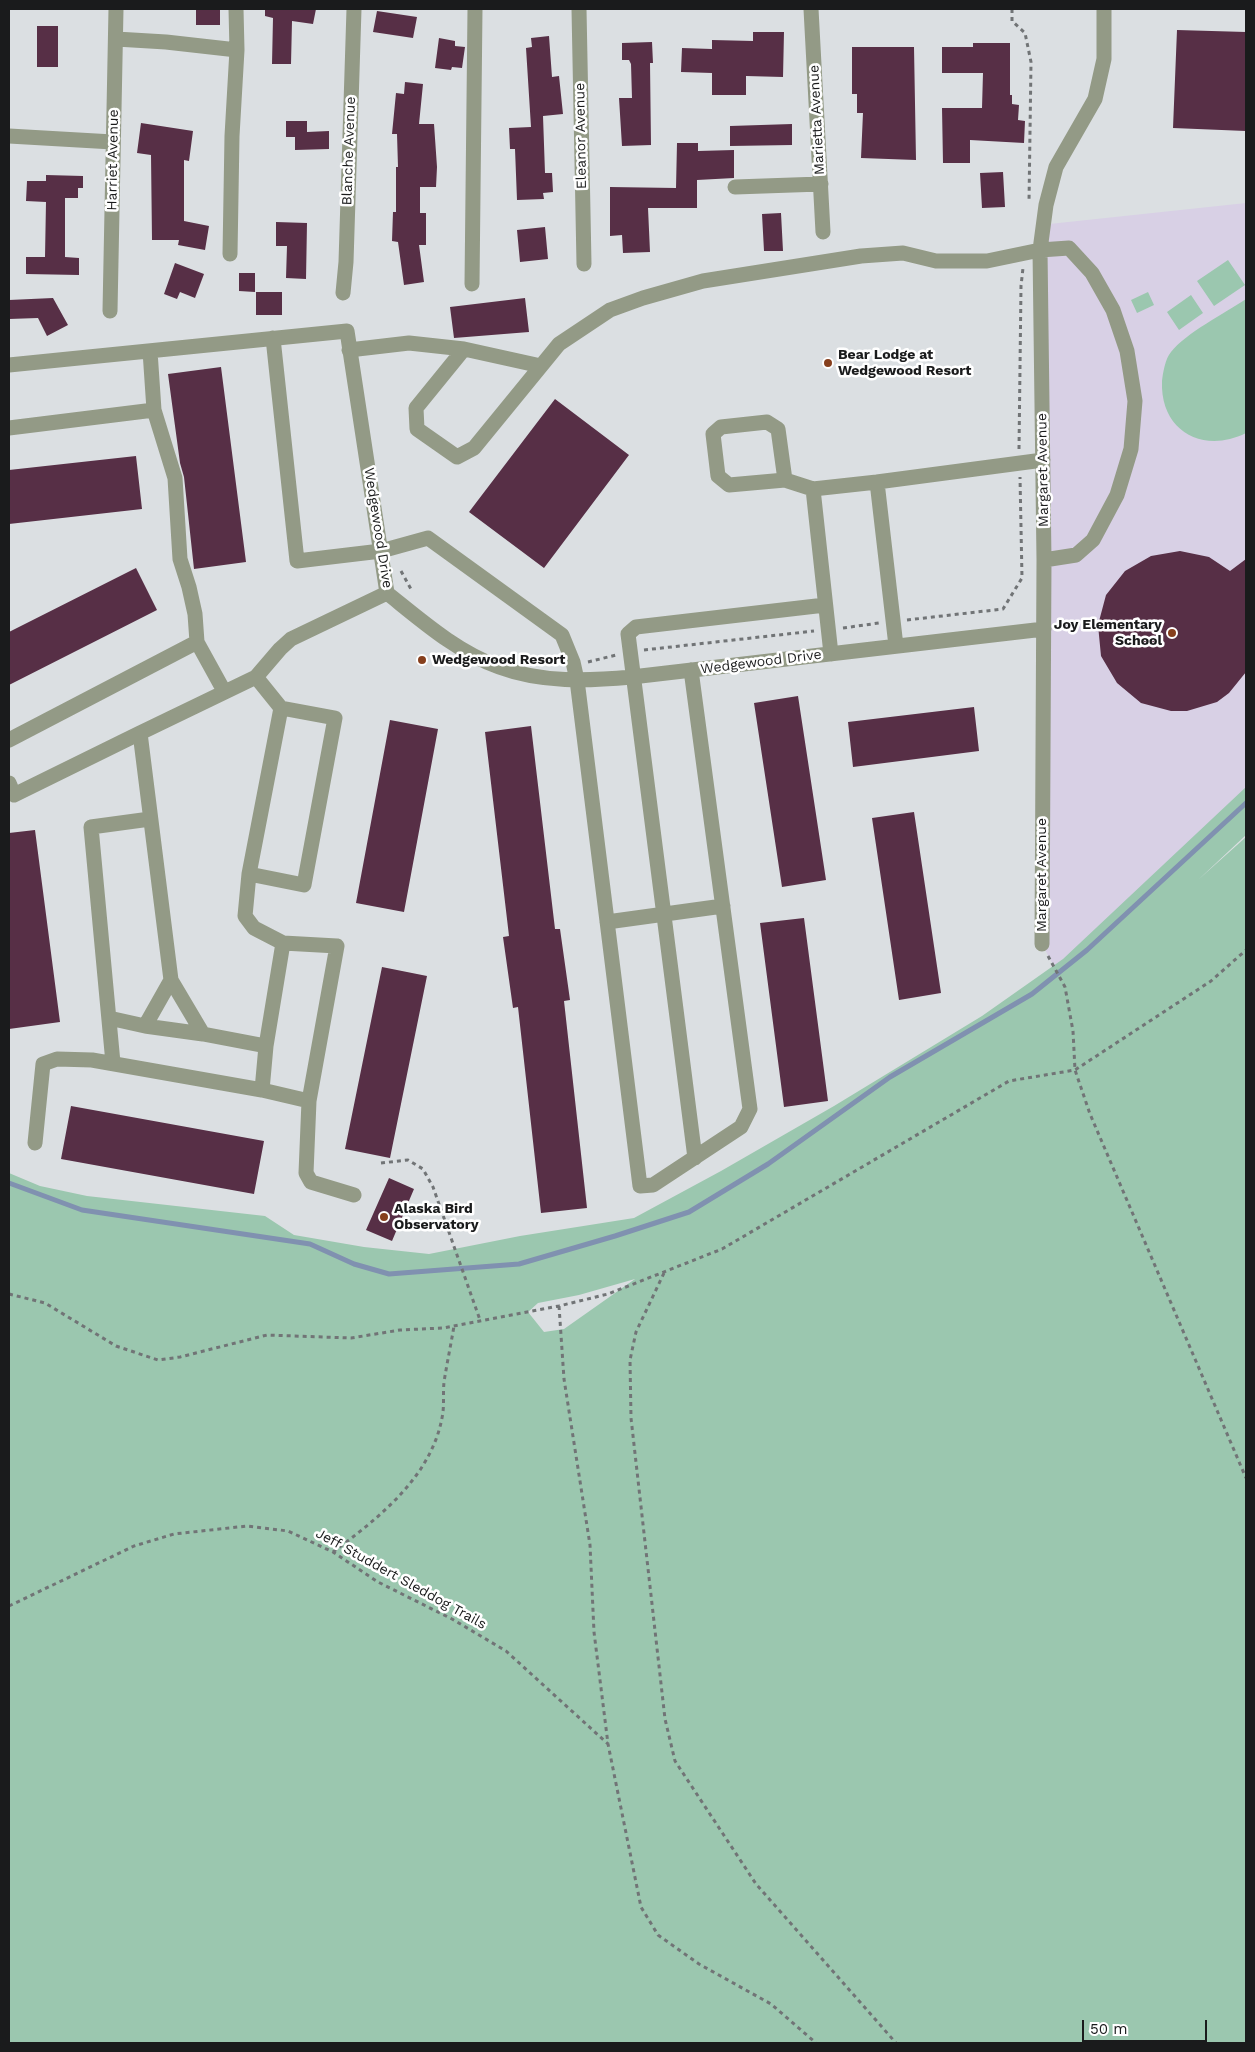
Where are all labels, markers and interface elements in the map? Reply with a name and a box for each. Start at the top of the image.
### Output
street label: Marietta Avenue [806,65,828,175]
street label: Eleanor Avenue [572,83,590,189]
street label: Blanche Avenue [339,96,359,206]
street label: Harriet Avenue [104,109,122,211]
place label: Bear Lodge at Wedgewood Resort [838,347,971,380]
marker: Bear Lodge at Wedgewood Resort [822,357,834,369]
street label: Margaret Avenue [1034,413,1052,527]
street label: Wedgewood Drive [360,467,396,589]
place label: Joy Elementary School [1054,617,1162,650]
marker: Joy Elementary School [1166,627,1178,639]
street label: Wedgewood Drive [700,646,822,678]
place label: Wedgewood Resort [432,652,565,668]
marker: Wedgewood Resort [416,654,428,666]
street label: Margaret Avenue [1034,818,1050,932]
place label: Alaska Bird Observatory [394,1201,479,1234]
marker: Alaska Bird Observatory [378,1211,390,1223]
street label: Jeff Studdert Sleddog Trails [313,1525,489,1633]
scale bar [1085,2010,1210,2042]
text: 50 m [1090,2020,1127,2038]

